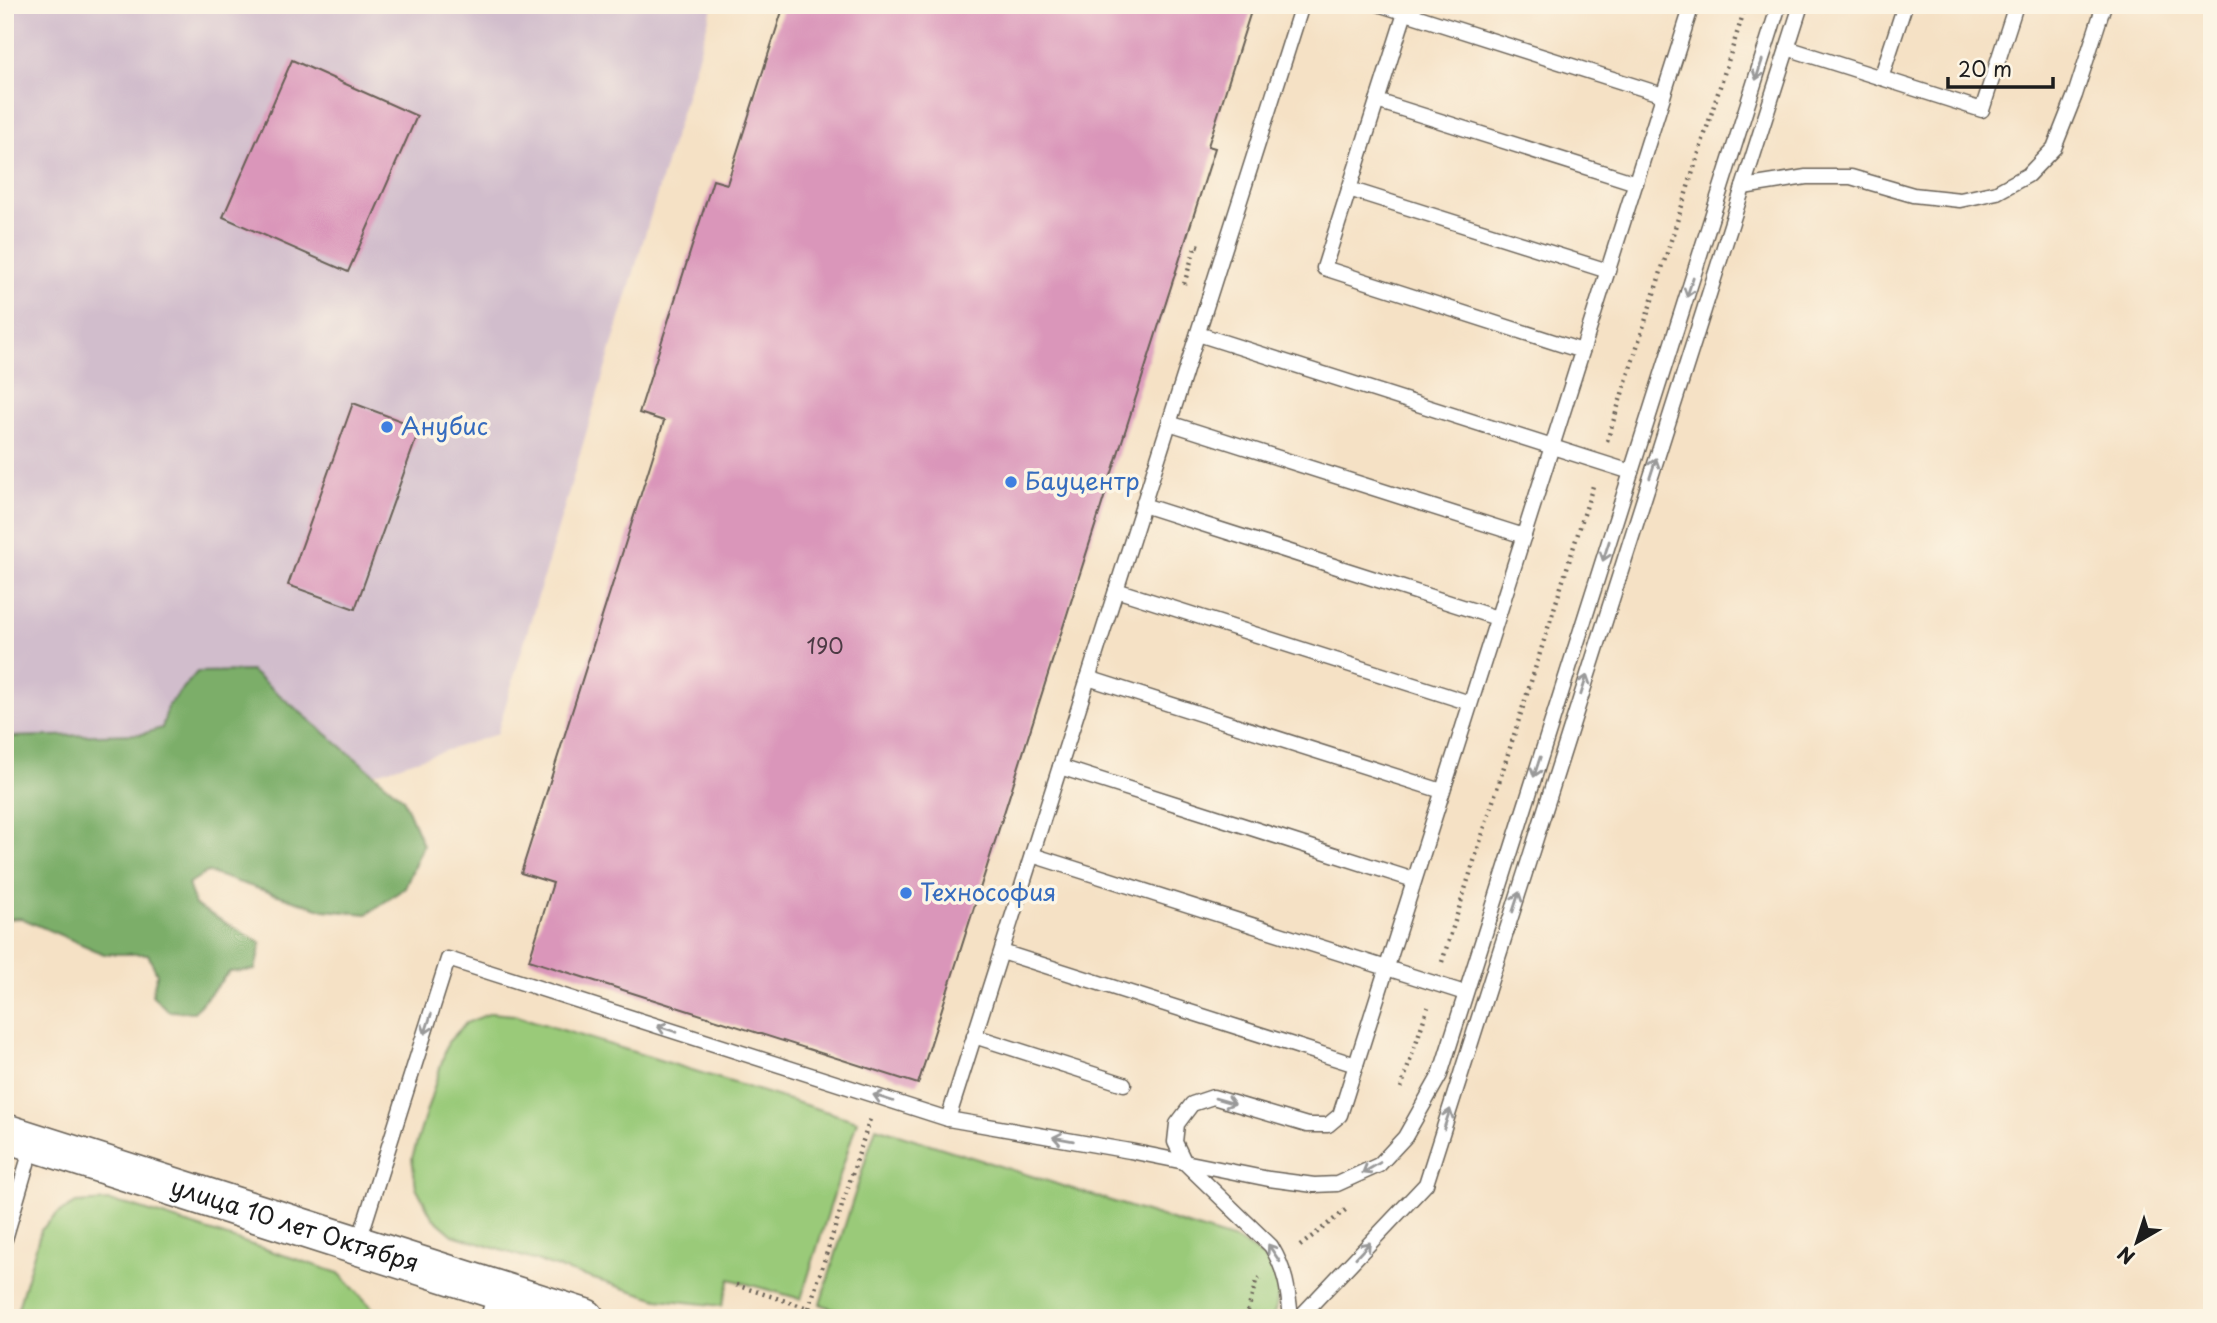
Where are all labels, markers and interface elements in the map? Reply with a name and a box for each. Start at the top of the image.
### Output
scale bar [1948,46,2052,90]
text: 20 m [1958,52,2012,84]
one-way arrow [1751,59,1764,81]
one-way arrow [1682,276,1695,298]
place label: Анубис [401,407,488,443]
marker: Анубис [379,419,395,435]
one-way arrow [1648,458,1661,480]
place label: Бауцентр [1025,462,1140,498]
marker: Бауцентр [1003,474,1019,490]
one-way arrow [1599,539,1611,561]
house number: 190 [806,629,844,661]
one-way arrow [1579,675,1592,697]
one-way arrow [1530,756,1542,778]
place label: Технософия [920,873,1056,909]
marker: Технософия [898,885,914,901]
one-way arrow [1510,891,1523,913]
one-way arrow [420,1013,433,1035]
one-way arrow [656,1022,678,1034]
one-way arrow [873,1091,895,1104]
one-way arrow [1214,1095,1236,1108]
one-way arrow [1441,1108,1454,1130]
one-way arrow [1052,1132,1075,1145]
one-way arrow [1362,1161,1382,1175]
street label: улица 10 лет Октября [167,1167,424,1280]
north arrow [2102,1208,2172,1278]
text: N [2111,1240,2140,1272]
one-way arrow [1354,1242,1371,1260]
one-way arrow [1267,1244,1281,1263]

